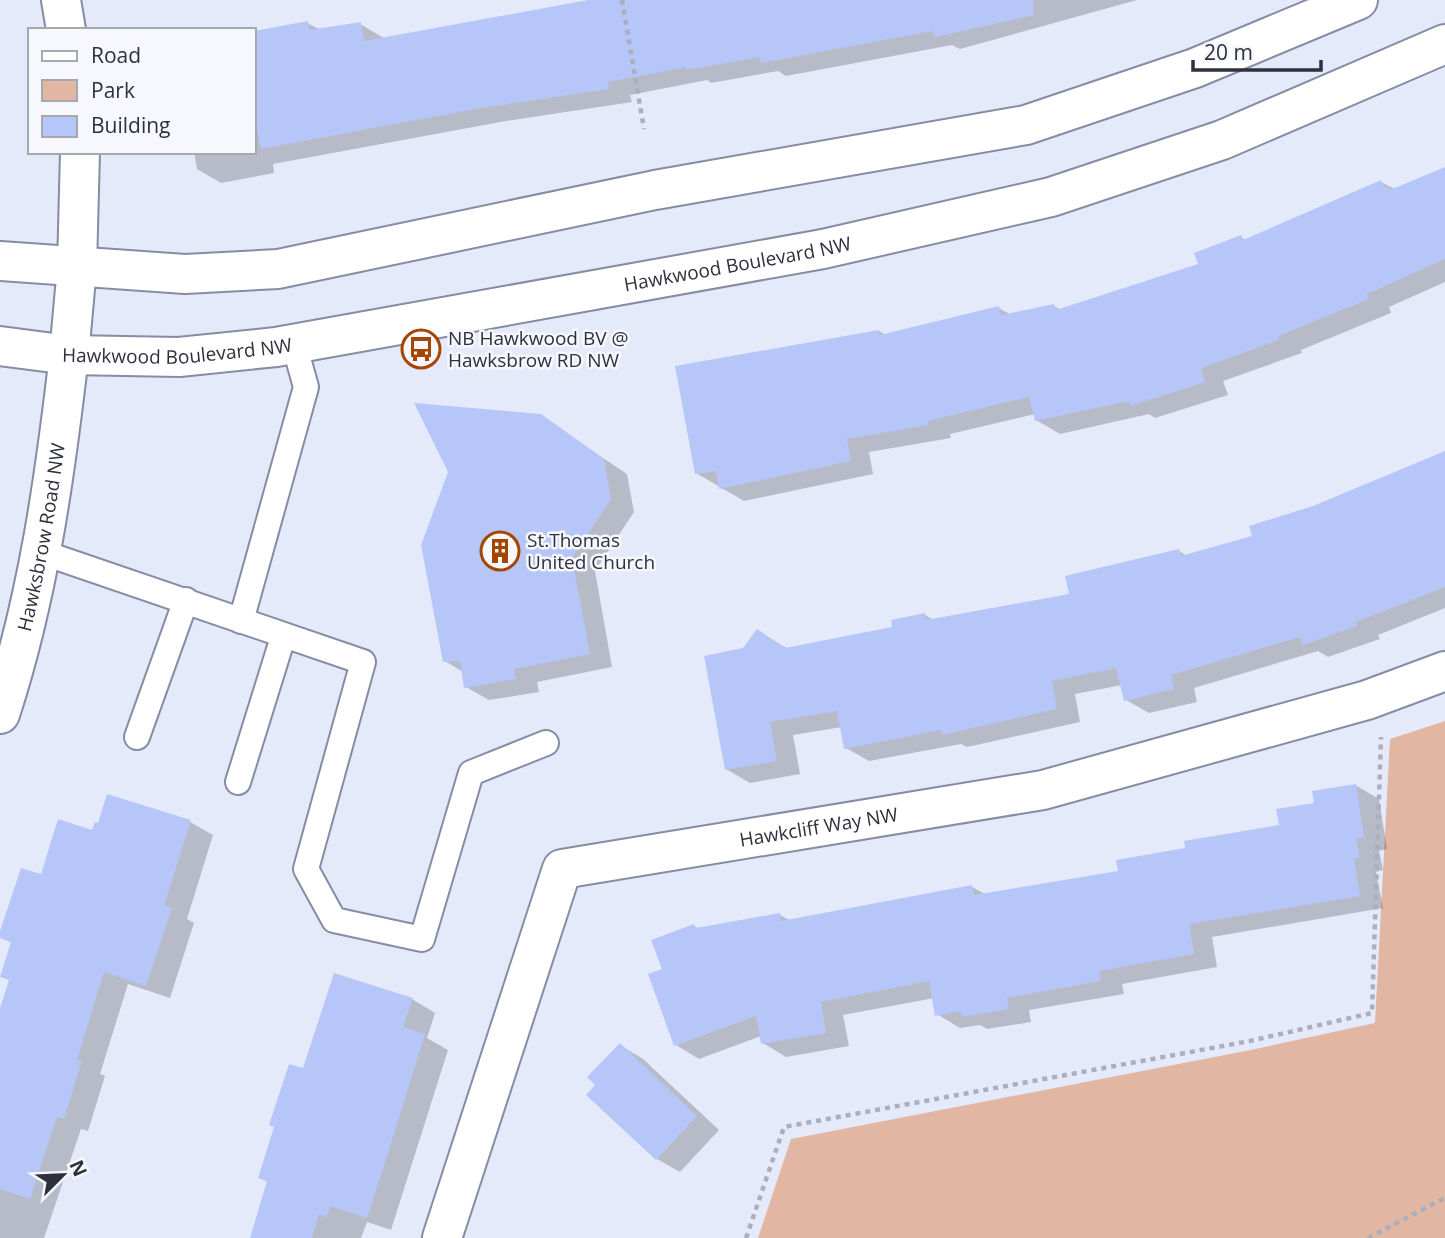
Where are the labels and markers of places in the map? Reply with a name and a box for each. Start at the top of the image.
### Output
place label: NB Hawkwood BV @ Hawksbrow RD NW [448,325,629,373]
bus stop icon: NB Hawkwood BV @ Hawksbrow RD NW [400,328,442,370]
place label: St.Thomas United Church [527,527,655,575]
building icon: St.Thomas United Church [479,530,521,572]

